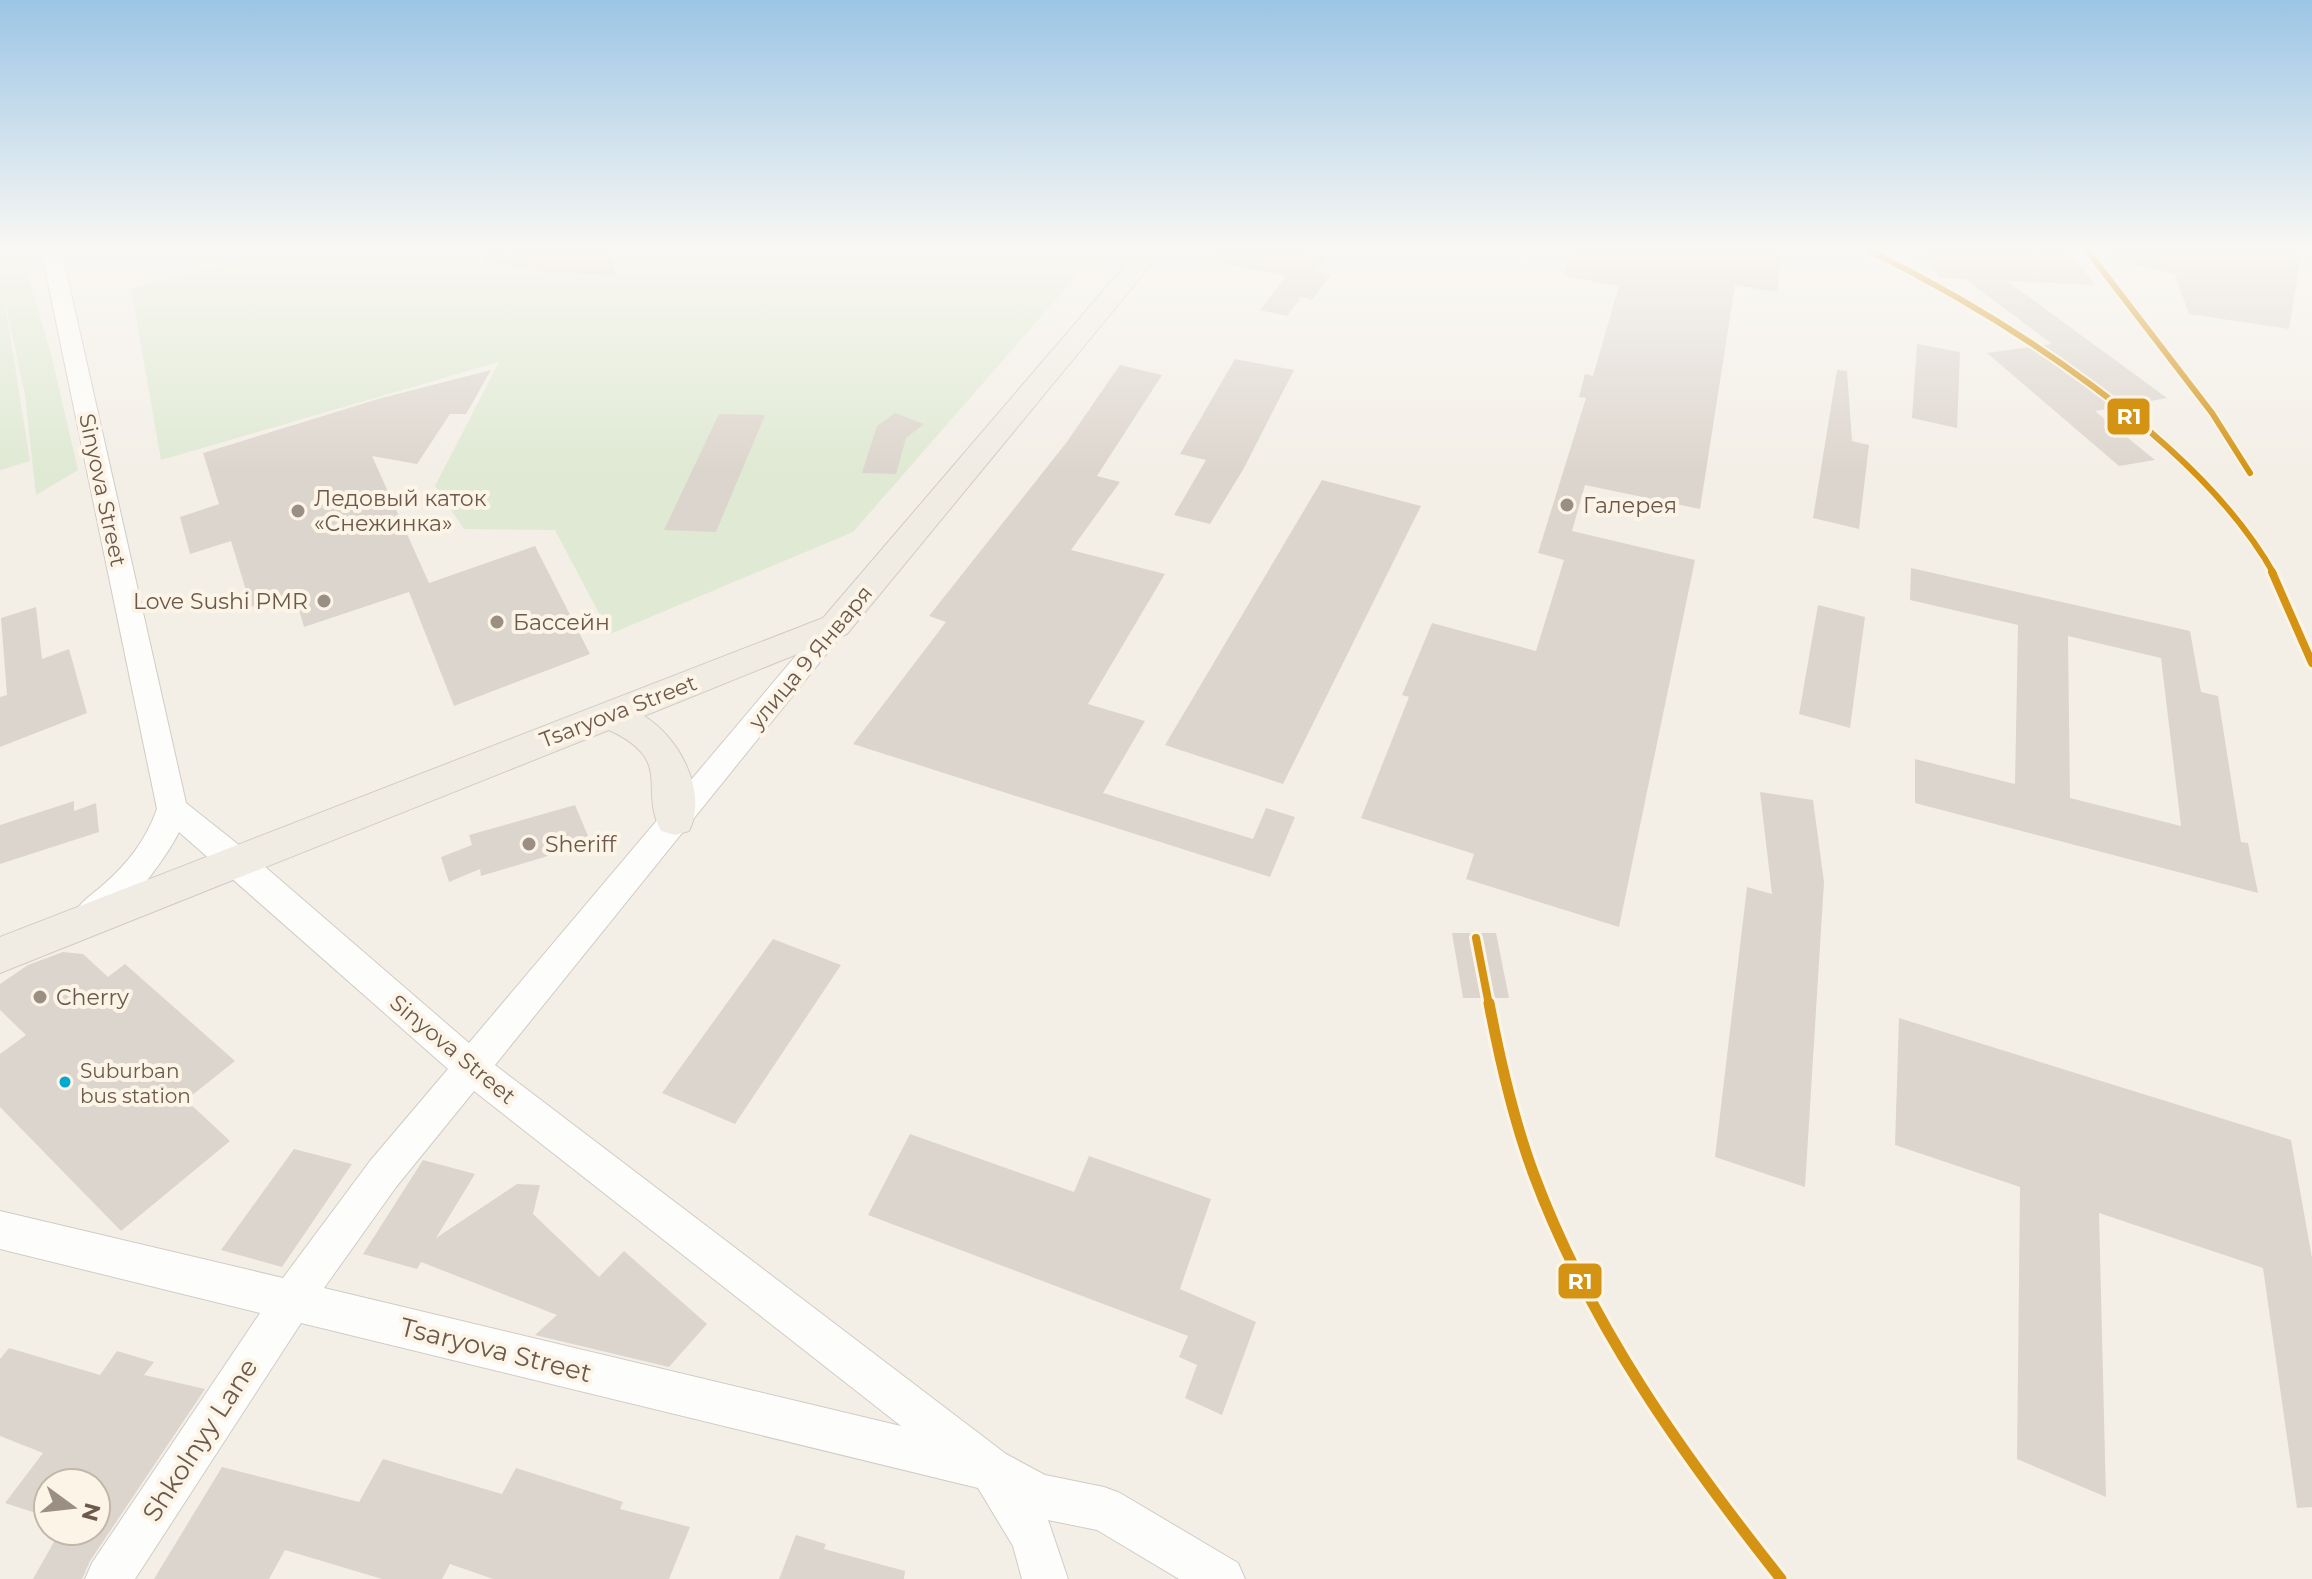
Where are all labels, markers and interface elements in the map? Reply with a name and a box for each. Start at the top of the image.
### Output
line badge: R1 [2106,397,2151,436]
text: R1 [2117,403,2141,430]
street label: Sinyova Street [73,411,132,569]
place label: Ледовый каток «Снежинка» [314,485,487,537]
place label: Галерея [1583,492,1677,519]
marker: Галерея [1558,496,1576,514]
marker: Ледовый каток «Снежинка» [289,502,307,520]
street label: улица 9 Января [742,580,878,735]
place label: Love Sushi PMR [133,588,308,615]
marker: Love Sushi PMR [315,592,333,610]
place label: Бассейн [513,609,610,636]
marker: Бассейн [488,613,506,631]
street label: Tsaryova Street [536,669,701,754]
place label: Sheriff [545,831,618,858]
marker: Sheriff [520,835,538,853]
place label: Cherry [56,984,129,1011]
marker: Cherry [31,988,49,1006]
street label: Sinyova Street [384,989,521,1110]
place label: Suburban bus station [80,1059,191,1108]
marker: Suburban bus station [57,1074,73,1090]
line badge: R1 [1557,1262,1603,1300]
text: R1 [1568,1268,1592,1295]
street label: Tsaryova Street [397,1311,595,1389]
street label: Shkolnyy Lane [135,1353,265,1527]
north arrow [32,1467,112,1547]
text: N [75,1500,106,1524]

